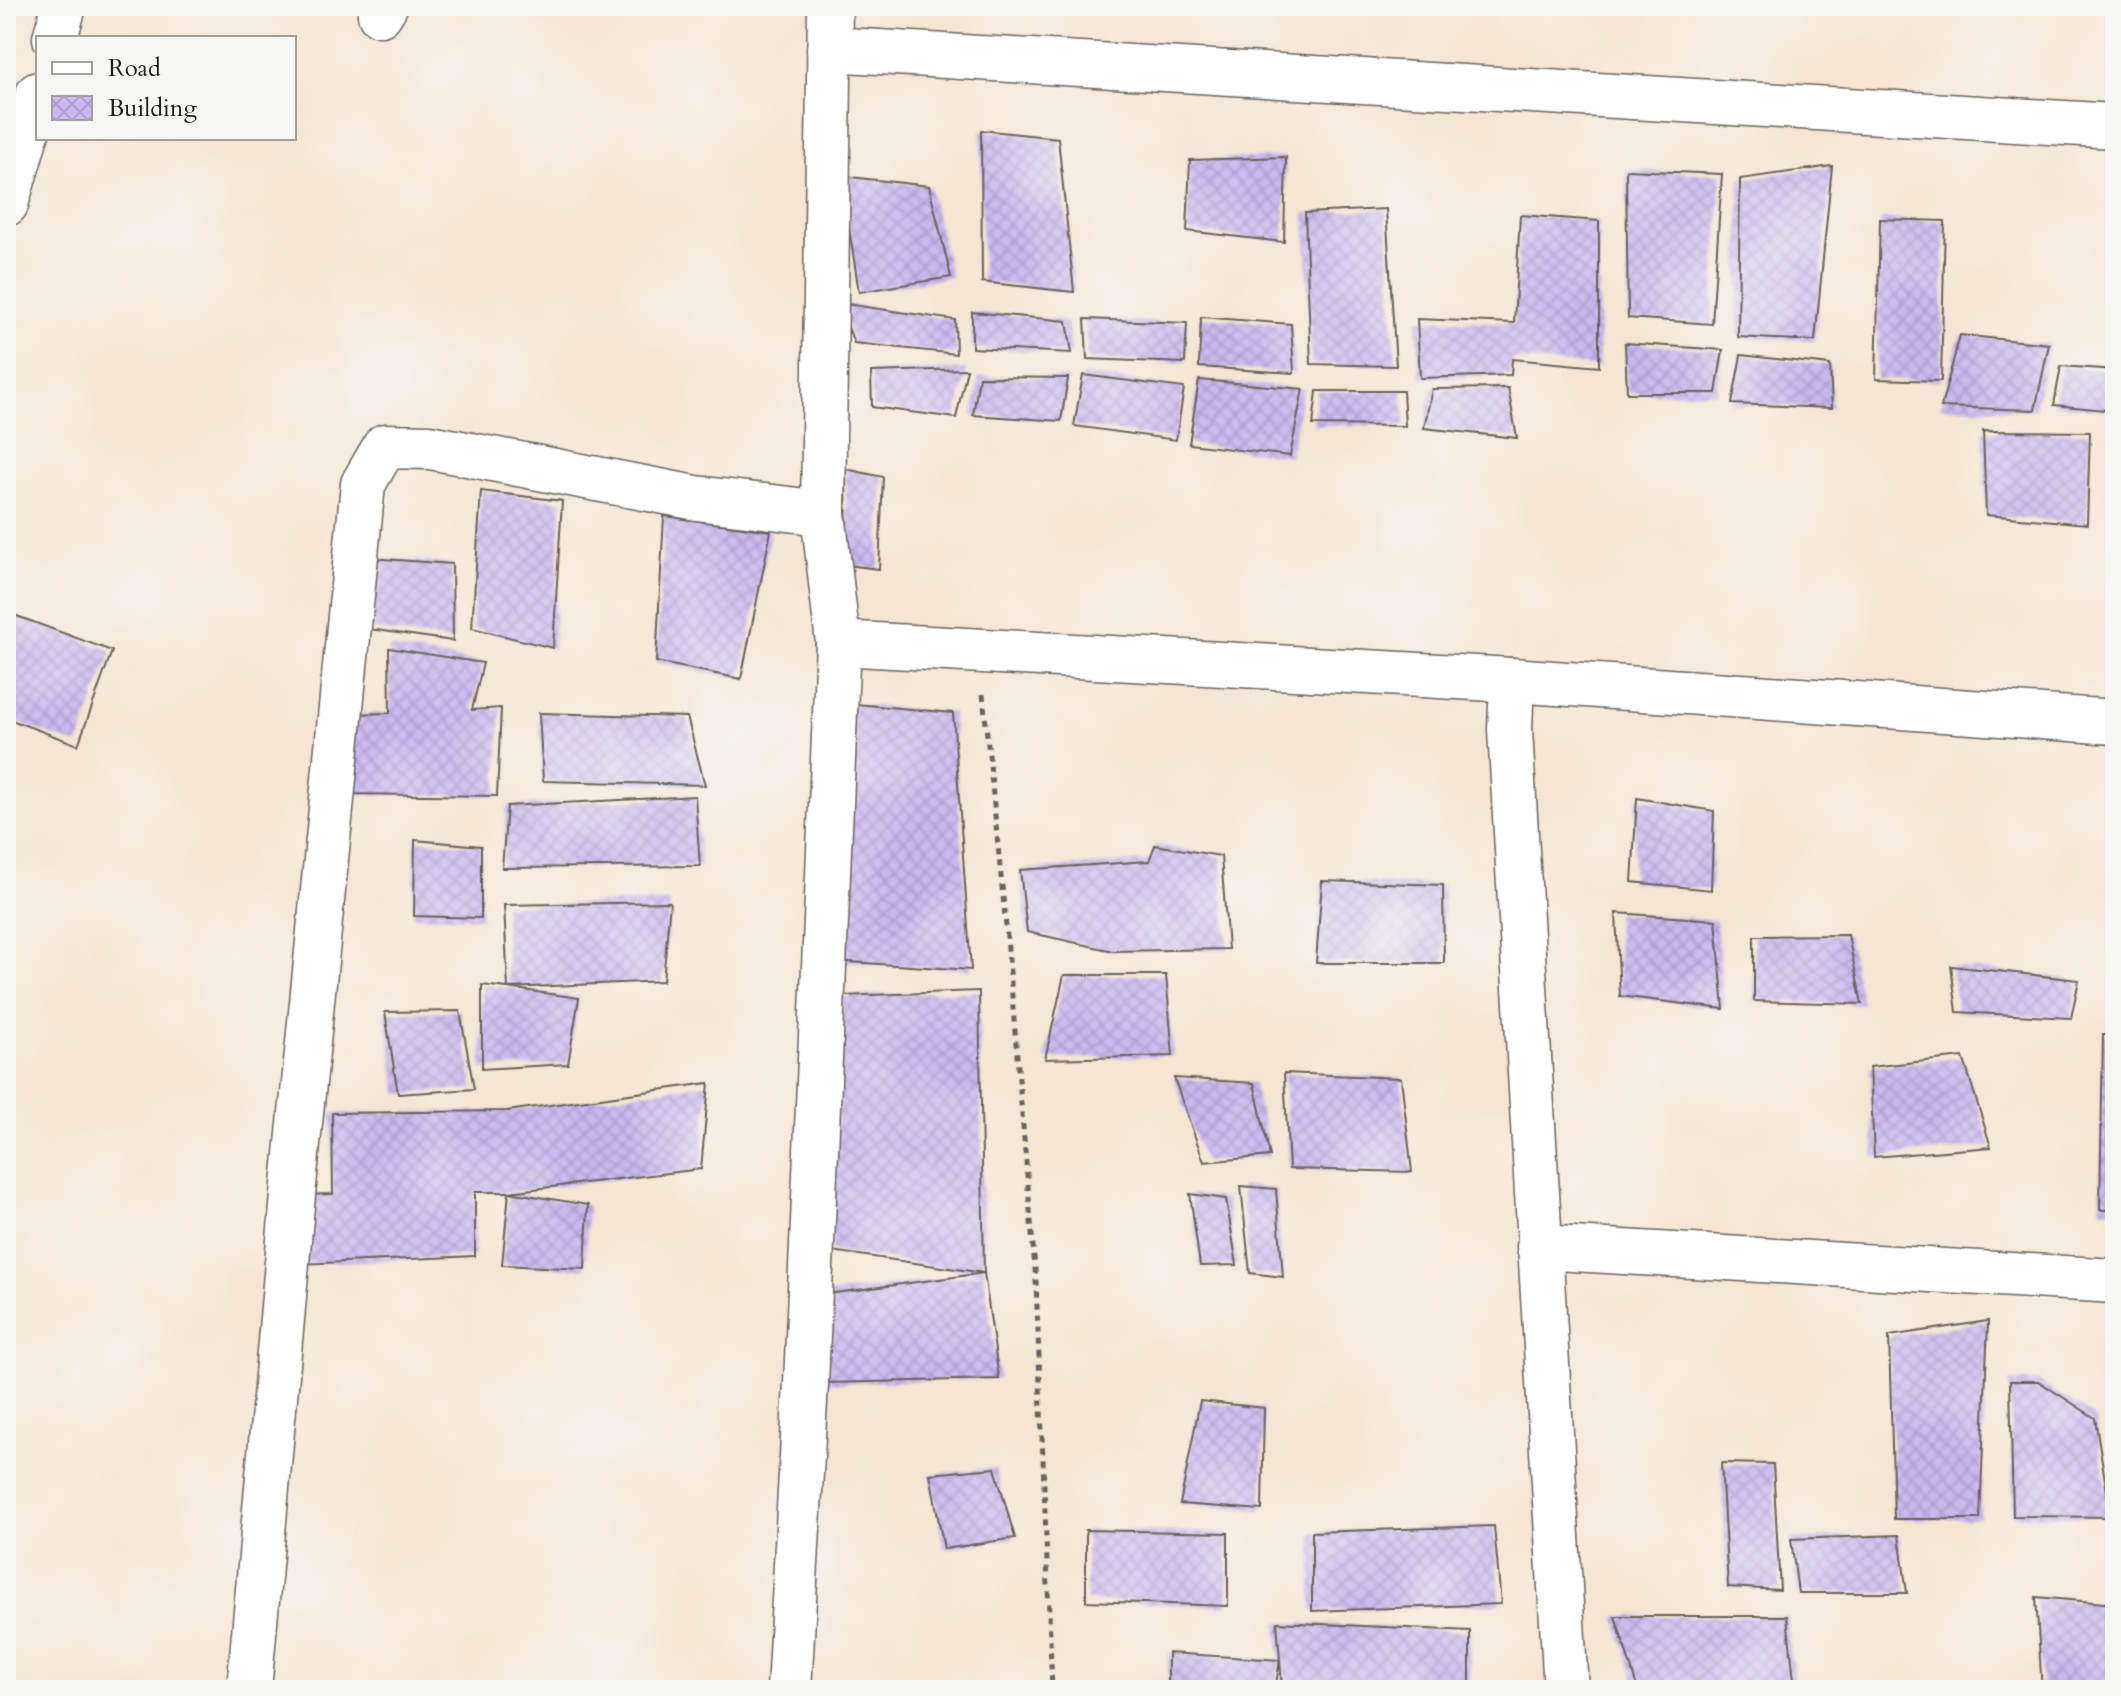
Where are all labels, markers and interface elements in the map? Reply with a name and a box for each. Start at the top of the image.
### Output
legend [36,36,296,140]
text: Road [108,52,161,85]
text: Building [108,92,198,125]

